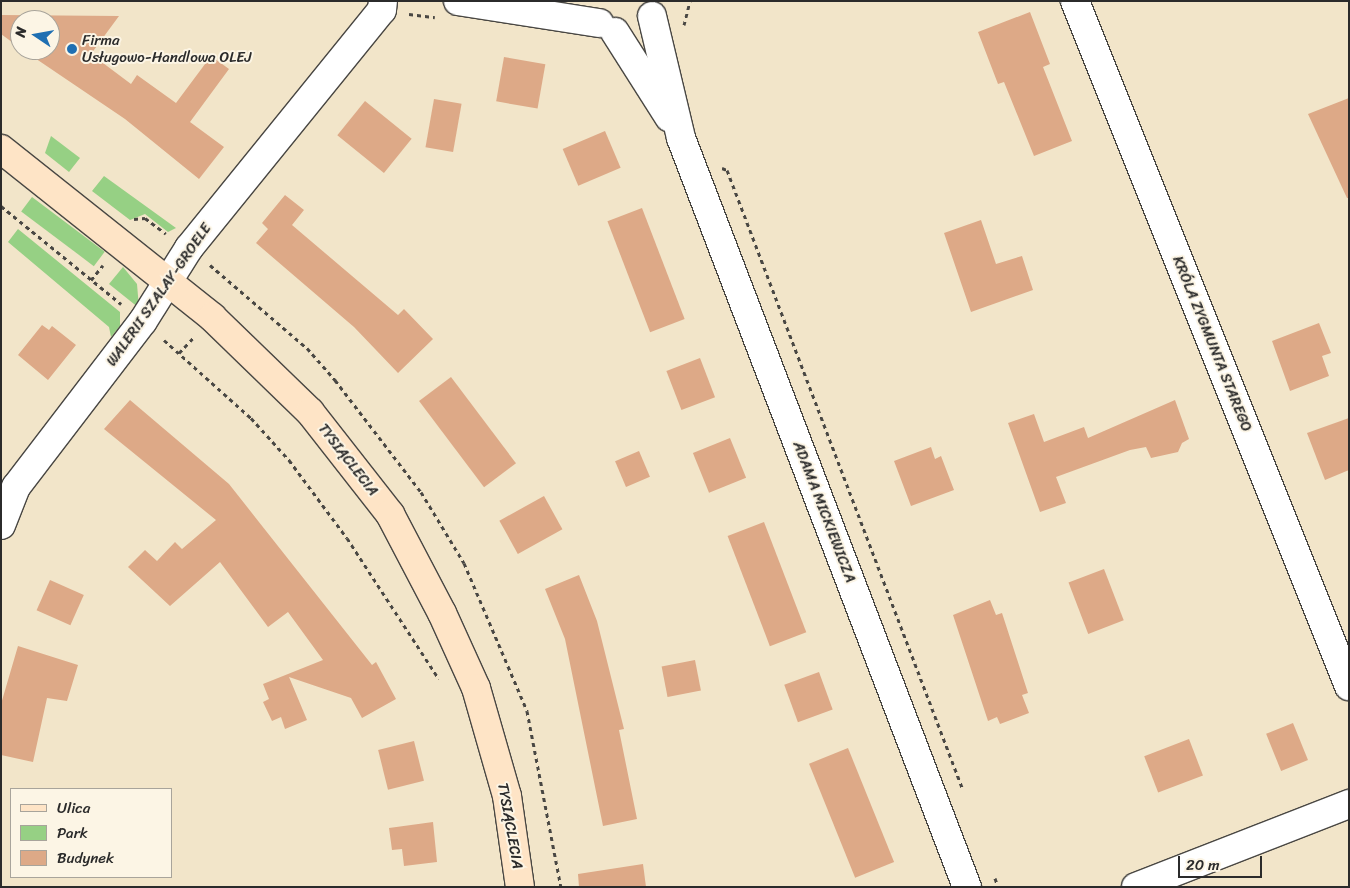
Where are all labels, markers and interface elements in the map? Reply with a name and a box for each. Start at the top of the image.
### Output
north arrow [10,10,60,60]
text: N [8,25,34,39]
place label: Firma Usługowo-Handlowa OLEJ [82,31,252,66]
marker: Firma Usługowo-Handlowa OLEJ [66,43,78,55]
street label: WALERII SZALAY-GROELE [103,220,215,370]
street label: KRÓLA ZYGMUNTA STAREGO [1168,253,1256,435]
street label: TYSIĄCLECIA [314,420,382,500]
street label: ADAMA MICKIEWICZA [789,439,859,585]
street label: TYSIĄCLECIA [494,782,526,870]
legend [10,788,172,878]
text: Ulica [57,795,90,821]
text: Park [57,820,88,846]
text: Budynek [57,845,114,871]
scale bar [1180,846,1264,878]
text: 20 m [1186,852,1220,878]

